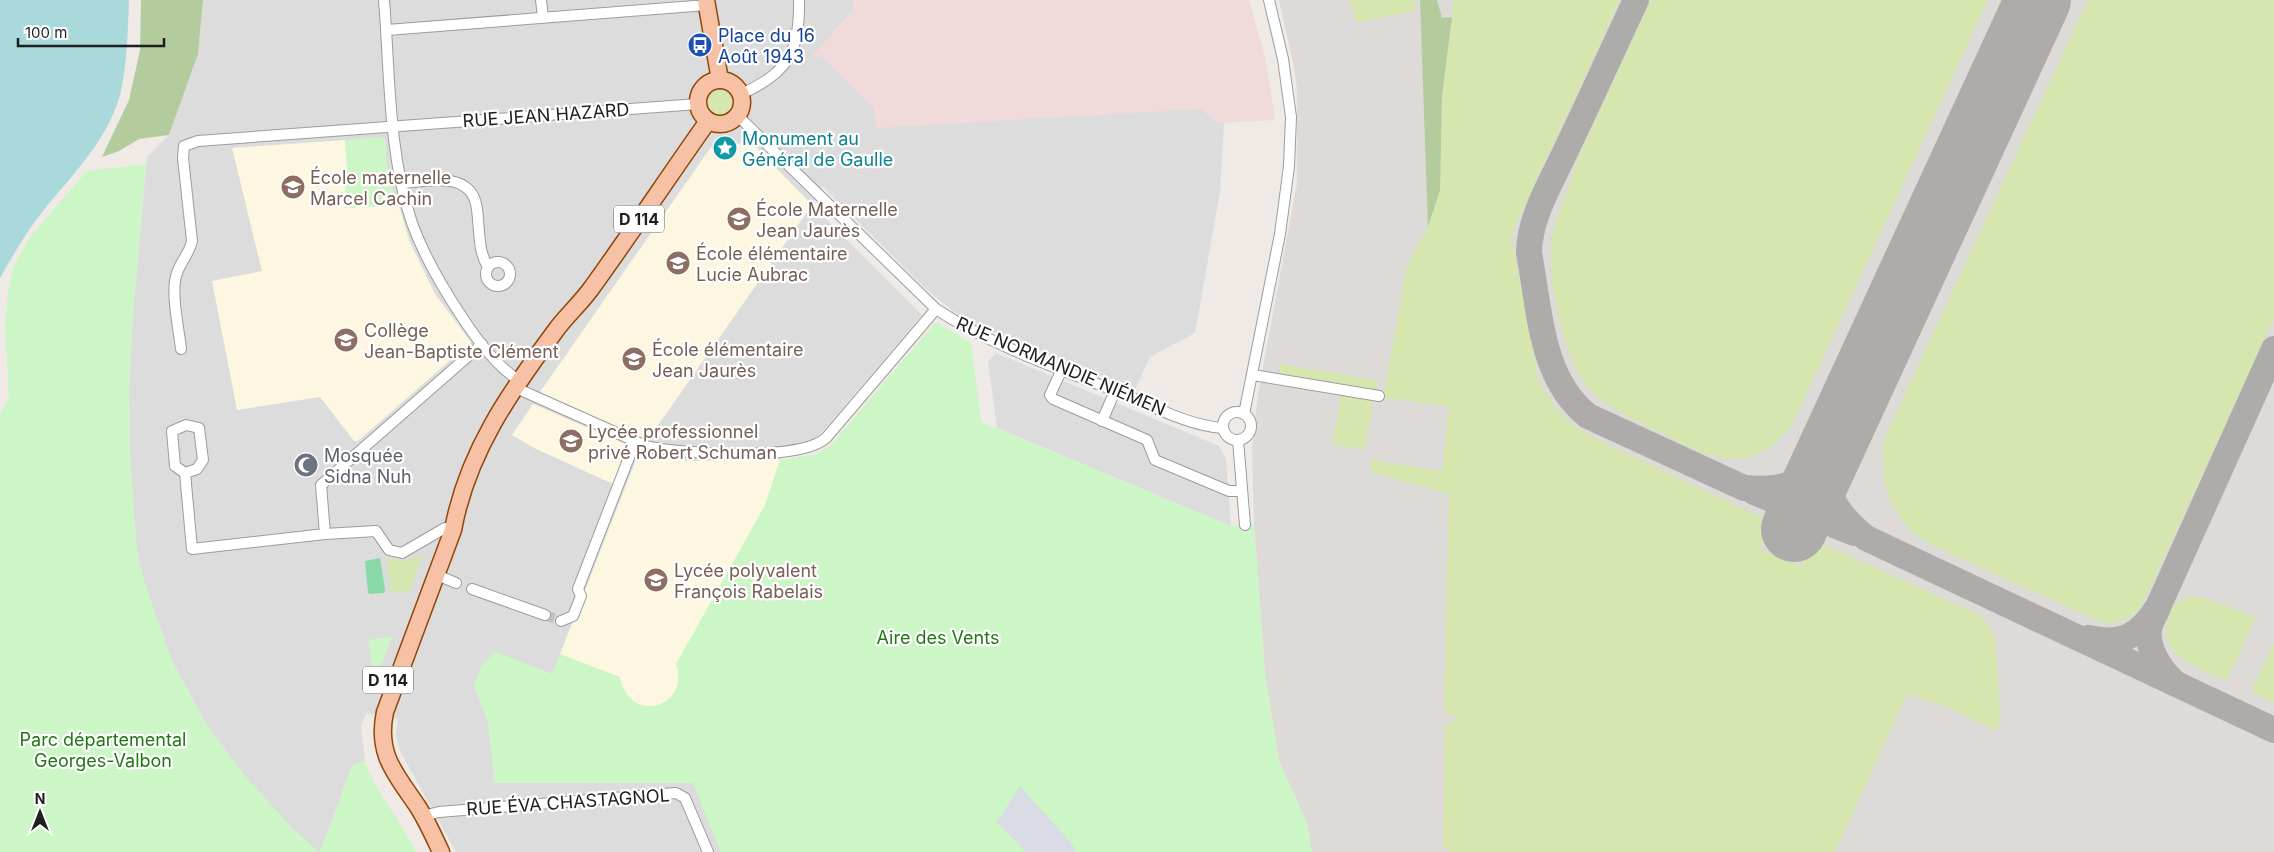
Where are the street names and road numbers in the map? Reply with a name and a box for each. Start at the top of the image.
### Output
street label: RUE JEAN HAZARD [462,99,630,131]
road number: D 114 [614,205,664,232]
street label: RUE NORMANDIE NIÉMEN [953,311,1169,420]
road number: D 114 [363,666,413,694]
street label: RUE ÉVA CHASTAGNOL [466,783,670,820]

